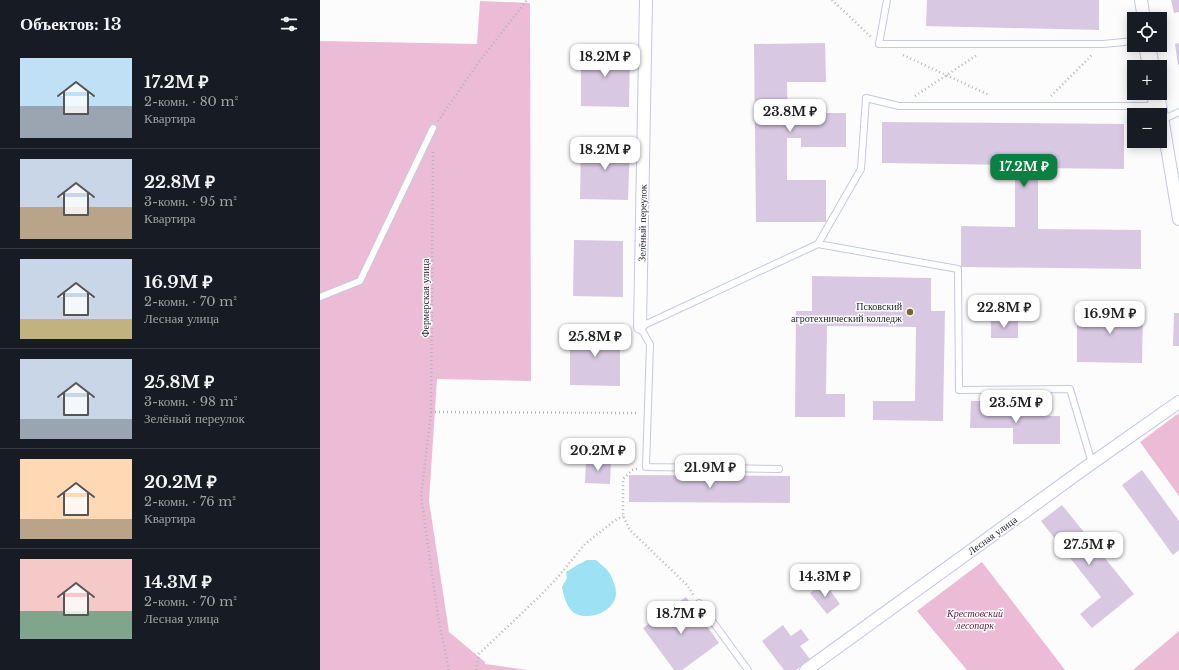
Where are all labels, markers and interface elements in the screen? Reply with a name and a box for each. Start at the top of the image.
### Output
map controls [1127,12,1167,148]
button: locate [1127,12,1167,52]
icon: filters [278,13,300,35]
text: Объектов: 13 [20,14,122,35]
pin: 18.2M ₽ [568,44,642,78]
text: 18.2M ₽ [579,48,631,65]
button: + [1127,60,1167,100]
text: 17.2M ₽ [144,72,209,93]
icon: home [52,74,100,122]
text: 2-комн. · 80 m² [144,93,238,110]
pin: 23.8M ₽ [753,99,827,133]
text: 23.8M ₽ [763,103,817,120]
button: − [1127,108,1167,148]
text: Квартира [144,110,196,127]
pin: 18.2M ₽ [568,137,642,171]
text: 18.2M ₽ [579,141,631,158]
pin: 17.2M ₽ [987,154,1061,188]
text: 17.2M ₽ [999,158,1049,175]
text: 22.8M ₽ [144,172,215,193]
icon: home [52,175,100,223]
street label: Зелёный переулок [635,184,650,262]
text: 3-комн. · 95 m² [144,193,237,210]
text: Квартира [144,210,196,227]
street label: Фермерская улица [419,258,432,337]
text: 16.9M ₽ [144,272,213,293]
icon: home [52,275,100,323]
text: 2-комн. · 70 m² [144,293,237,310]
pin: 22.8M ₽ [967,295,1041,329]
text: 22.8M ₽ [977,299,1031,316]
place label: Псковский агротехнический колледж [791,300,903,325]
pin: 16.9M ₽ [1073,301,1147,335]
text: 16.9M ₽ [1084,305,1136,322]
marker: Псковский агротехнический колледж [905,307,915,317]
text: Лесная улица [144,310,219,327]
pin: 25.8M ₽ [558,324,632,358]
text: 25.8M ₽ [568,328,622,345]
text: 25.8M ₽ [144,372,214,393]
icon: home [52,375,100,423]
pin: 23.5M ₽ [979,390,1053,424]
text: 3-комн. · 98 m² [144,393,237,410]
text: 23.5M ₽ [989,394,1043,411]
text: Зелёный переулок [144,410,245,427]
pin: 20.2M ₽ [561,438,635,472]
text: 20.2M ₽ [570,442,626,459]
pin: 21.9M ₽ [673,455,747,489]
text: 21.9M ₽ [684,459,736,476]
text: 20.2M ₽ [144,472,217,493]
icon: home [52,475,100,523]
text: 2-комн. · 76 m² [144,493,236,510]
text: Квартира [144,510,196,527]
street label: Лесная улица [965,513,1020,558]
pin: 27.5M ₽ [1052,532,1126,566]
text: 27.5M ₽ [1063,536,1115,553]
pin: 14.3M ₽ [788,564,862,598]
text: 14.3M ₽ [799,568,851,585]
text: 14.3M ₽ [144,572,212,593]
icon: home [52,575,100,623]
text: 2-комн. · 70 m² [144,593,237,610]
pin: 18.7M ₽ [644,601,718,635]
text: 18.7M ₽ [656,605,706,622]
park label: Крестовский лесопарк [946,607,1003,632]
text: Лесная улица [144,610,219,627]

